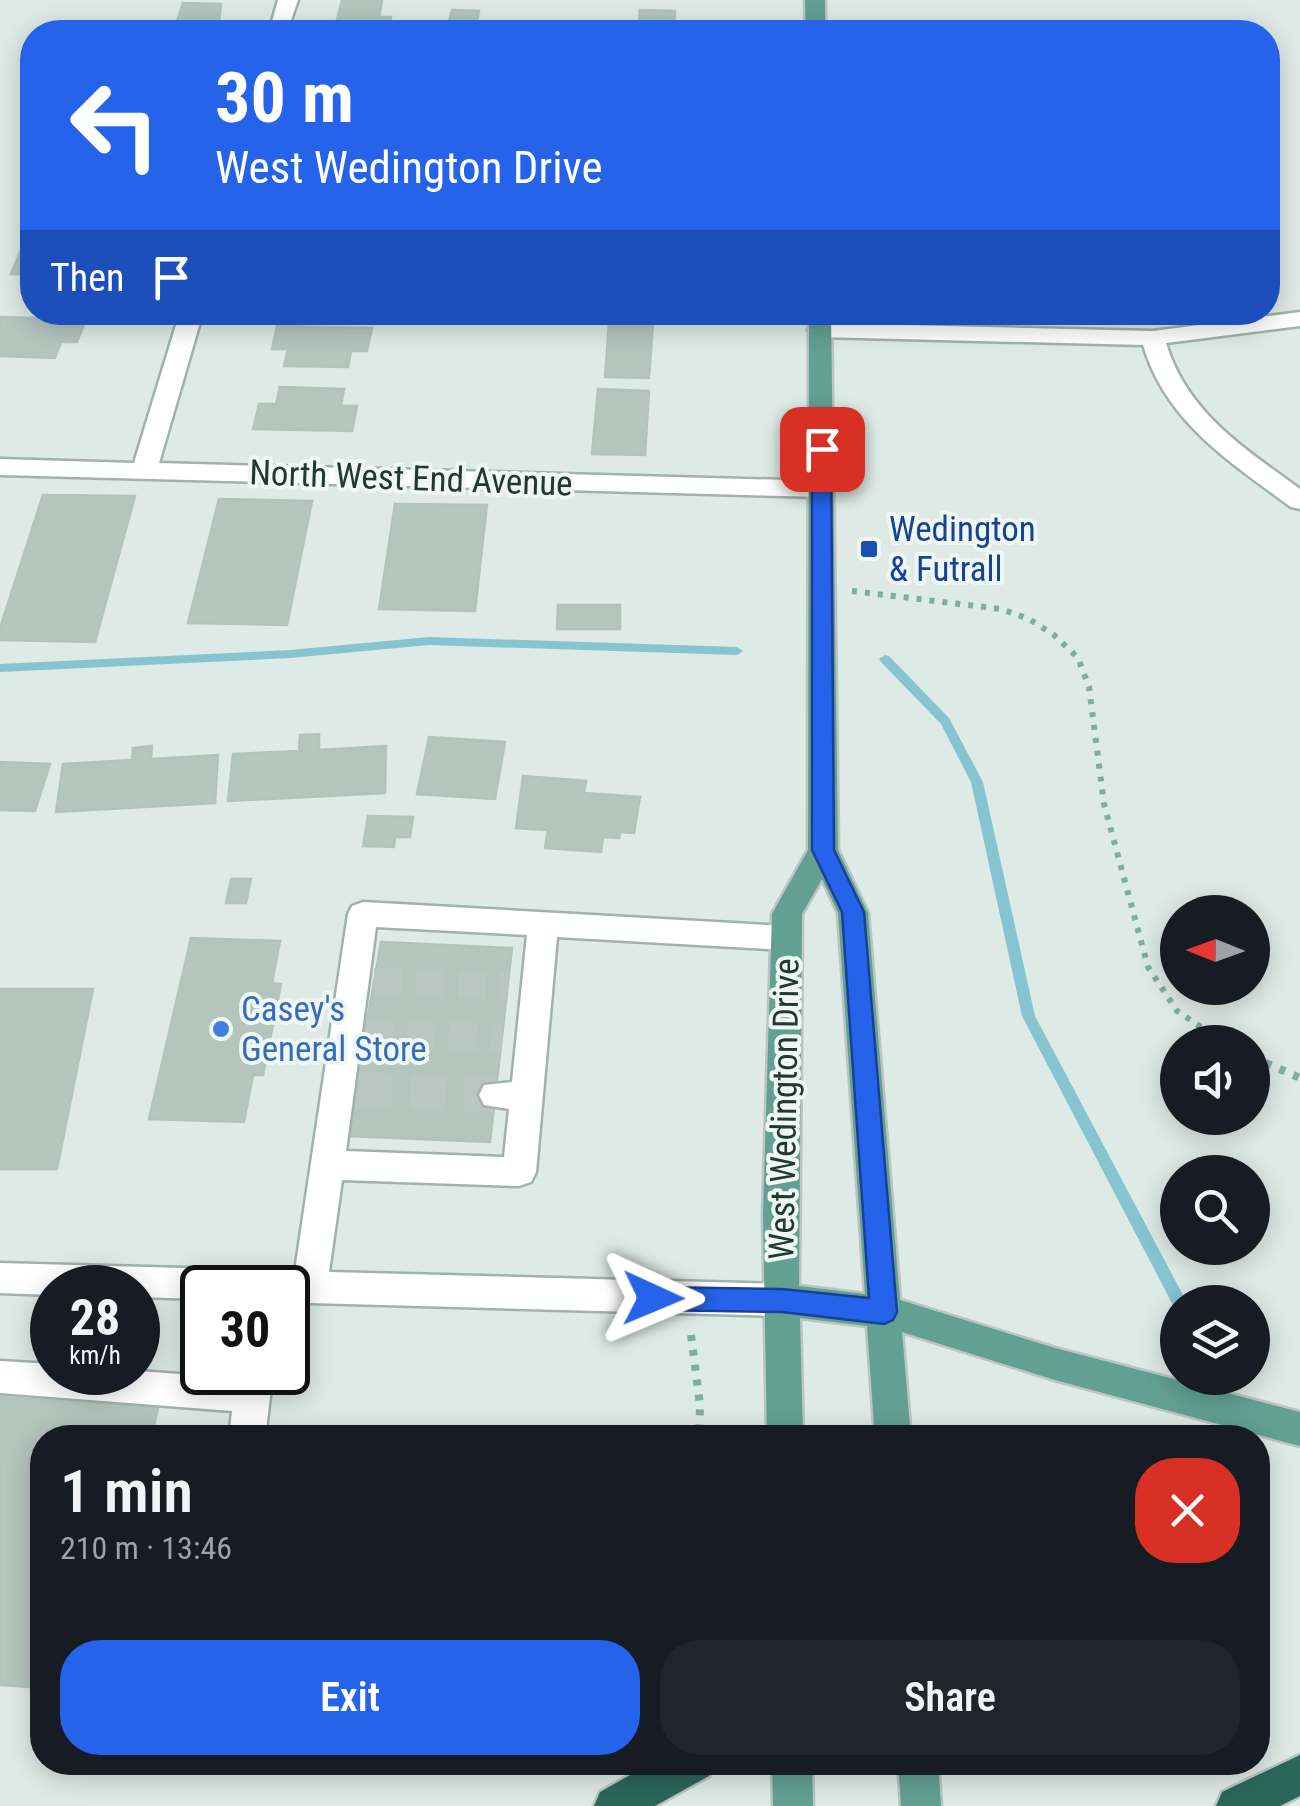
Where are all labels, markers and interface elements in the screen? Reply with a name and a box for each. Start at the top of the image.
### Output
text: 30 m [215,57,354,139]
icon: left [50,60,180,190]
text: West Wedington Drive [215,141,603,194]
icon: arrive [144,250,199,305]
text: Then [50,256,124,300]
pin [780,407,865,492]
icon: arrive [795,422,850,477]
street label: North West End Avenue [249,452,573,505]
place label: Wedington & Futrall [889,509,1036,590]
marker: Wedington & Futrall [858,538,880,560]
north arrow [1160,895,1270,1005]
map controls [1160,895,1270,1395]
street label: West Wedington Drive [761,958,808,1260]
place label: Casey's General Store [241,989,427,1070]
marker: Casey's General Store [210,1018,232,1040]
button: sound [1160,1025,1270,1135]
button: search [1160,1155,1270,1265]
position arrow [601,1246,705,1350]
speed limit sign: 30 [180,1265,310,1395]
button: layers [1160,1285,1270,1395]
text: 28 [70,1289,120,1347]
text: km/h [69,1341,121,1370]
text: 1 min [60,1456,193,1527]
button: close [1135,1458,1240,1563]
text: 210 m · 13:46 [60,1529,232,1567]
button: Exit [60,1640,640,1755]
button: Share [660,1640,1240,1755]

